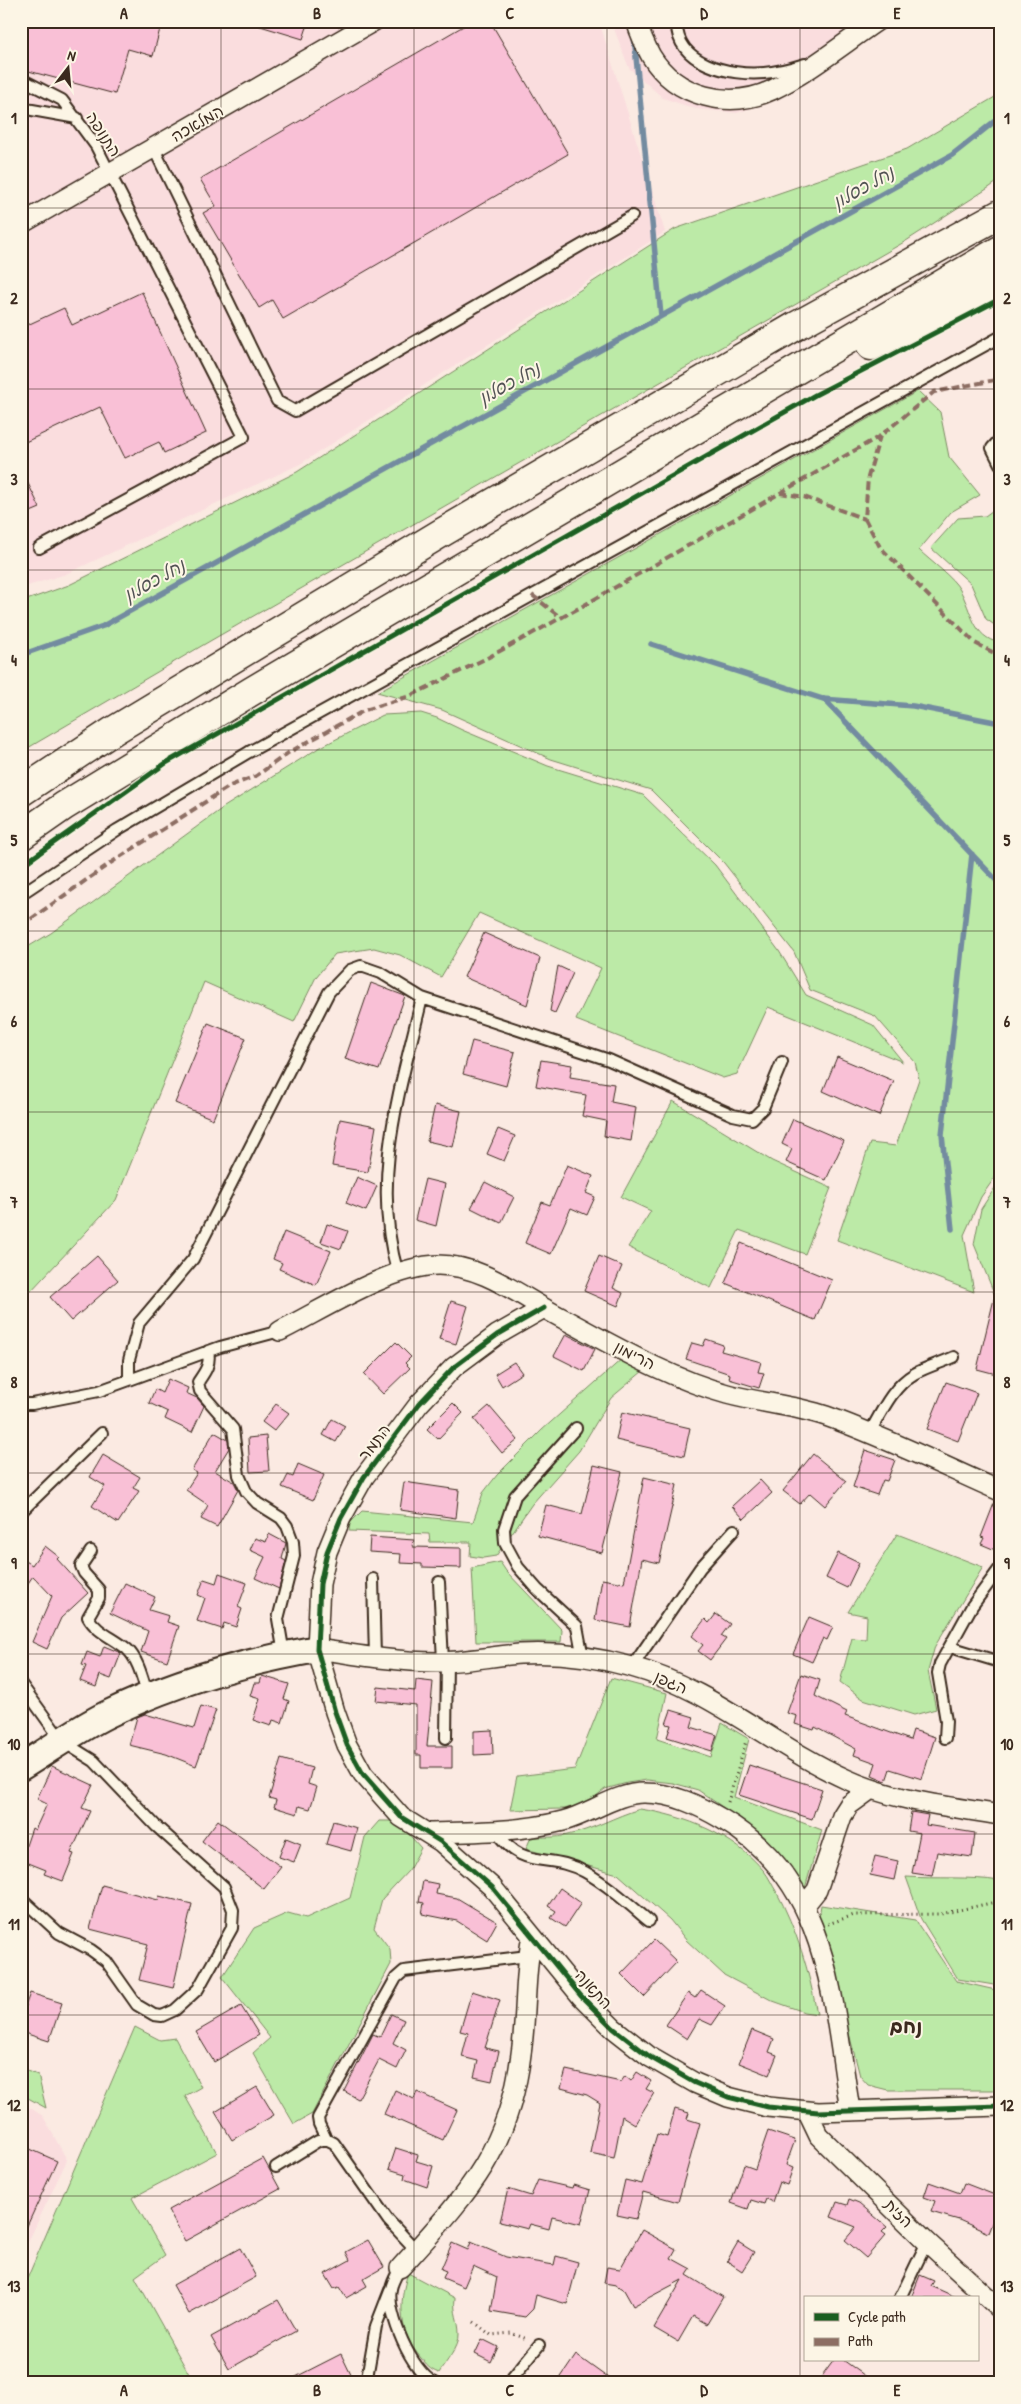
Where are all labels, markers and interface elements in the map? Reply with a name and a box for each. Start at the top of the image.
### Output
text: A [120,2,128,24]
text: B [313,2,321,24]
text: C [506,2,515,24]
text: D [700,2,708,24]
text: E [893,2,901,24]
north arrow [42,42,92,92]
text: N [66,45,78,65]
street label: המלאכה [167,99,227,147]
text: 1 [11,107,17,129]
street label: התנופה [81,107,127,161]
text: 1 [1004,107,1010,129]
water label: נחל כסלון [828,159,900,214]
text: 2 [10,287,18,309]
text: 2 [1003,287,1011,309]
water label: נחל כסלון [474,355,546,410]
text: 3 [10,468,18,490]
text: 3 [1003,468,1011,490]
water label: נחל כסלון [119,552,191,607]
text: 4 [11,649,17,671]
text: 4 [1004,649,1010,671]
text: 5 [11,829,18,851]
text: 5 [1004,829,1011,851]
text: 6 [11,1010,18,1032]
text: 6 [1004,1010,1011,1032]
text: 7 [9,1191,18,1213]
text: 7 [1002,1191,1011,1213]
street label: הרימון [611,1335,659,1375]
text: 8 [11,1371,18,1393]
text: 8 [1004,1371,1011,1393]
street label: התמר [353,1419,395,1465]
text: 9 [11,1552,17,1574]
text: 9 [1004,1552,1010,1574]
street label: הגפן [651,1665,691,1699]
text: 10 [8,1733,20,1755]
text: 10 [1001,1733,1013,1755]
text: 11 [8,1913,20,1935]
text: 11 [1001,1913,1013,1935]
street label: התאנה [570,1964,618,2014]
district label: נחם [890,2013,922,2039]
text: 12 [7,2094,21,2116]
text: 12 [1000,2094,1014,2116]
street label: הזית [879,2193,918,2232]
text: 13 [8,2275,20,2297]
text: 13 [1001,2275,1013,2297]
legend [804,2296,978,2362]
text: Cycle path [848,2306,906,2327]
text: Path [848,2330,873,2351]
text: A [120,2379,128,2401]
text: B [313,2379,321,2401]
text: C [506,2379,515,2401]
text: D [700,2379,708,2401]
text: E [893,2379,901,2401]

